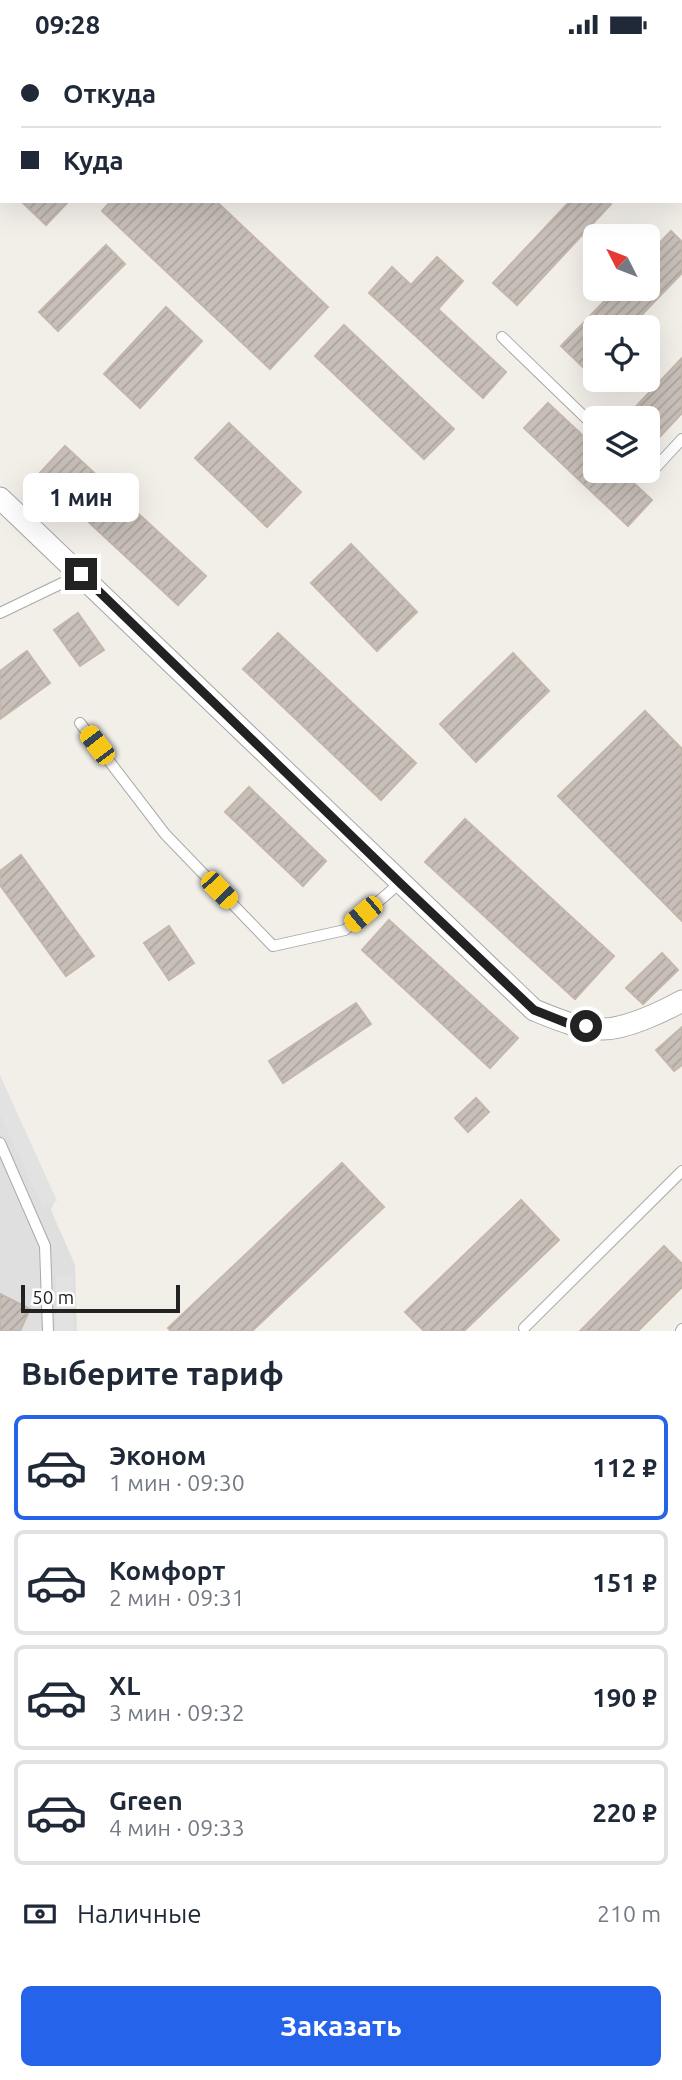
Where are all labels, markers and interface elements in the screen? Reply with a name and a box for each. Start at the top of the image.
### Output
text: 09:28 [35,10,100,39]
text: Откуда [63,79,156,108]
text: Куда [63,146,124,175]
north arrow [583,224,660,301]
map controls [583,224,660,483]
button: locate [583,315,660,392]
button: layers [583,406,660,483]
callout: 1 мин [23,473,139,521]
text: 1 мин [49,485,113,510]
route end [65,558,97,590]
car [76,722,119,768]
car [197,868,242,912]
car [341,892,386,936]
route start [570,1010,602,1042]
scale bar [21,1282,180,1314]
text: 50 m [32,1286,74,1308]
text: Выберите тариф [21,1355,284,1391]
icon: car [25,1436,88,1499]
text: Эконом [109,1441,206,1470]
text: 112 ₽ [592,1453,657,1482]
text: 1 мин · 09:30 [109,1470,245,1495]
icon: car [25,1551,88,1614]
text: Комфорт [109,1556,225,1585]
text: 151 ₽ [592,1568,657,1597]
text: 2 мин · 09:31 [109,1585,245,1610]
icon: car [25,1666,88,1729]
text: XL [109,1671,140,1700]
text: 190 ₽ [592,1683,657,1712]
text: 3 мин · 09:32 [109,1700,245,1725]
icon: car [25,1781,88,1844]
text: Green [109,1786,183,1815]
text: 220 ₽ [592,1798,657,1827]
text: 4 мин · 09:33 [109,1815,245,1840]
icon: cash [21,1895,59,1933]
text: Наличные [77,1899,202,1928]
text: 210 m [597,1901,661,1926]
button: Заказать [21,1986,661,2066]

